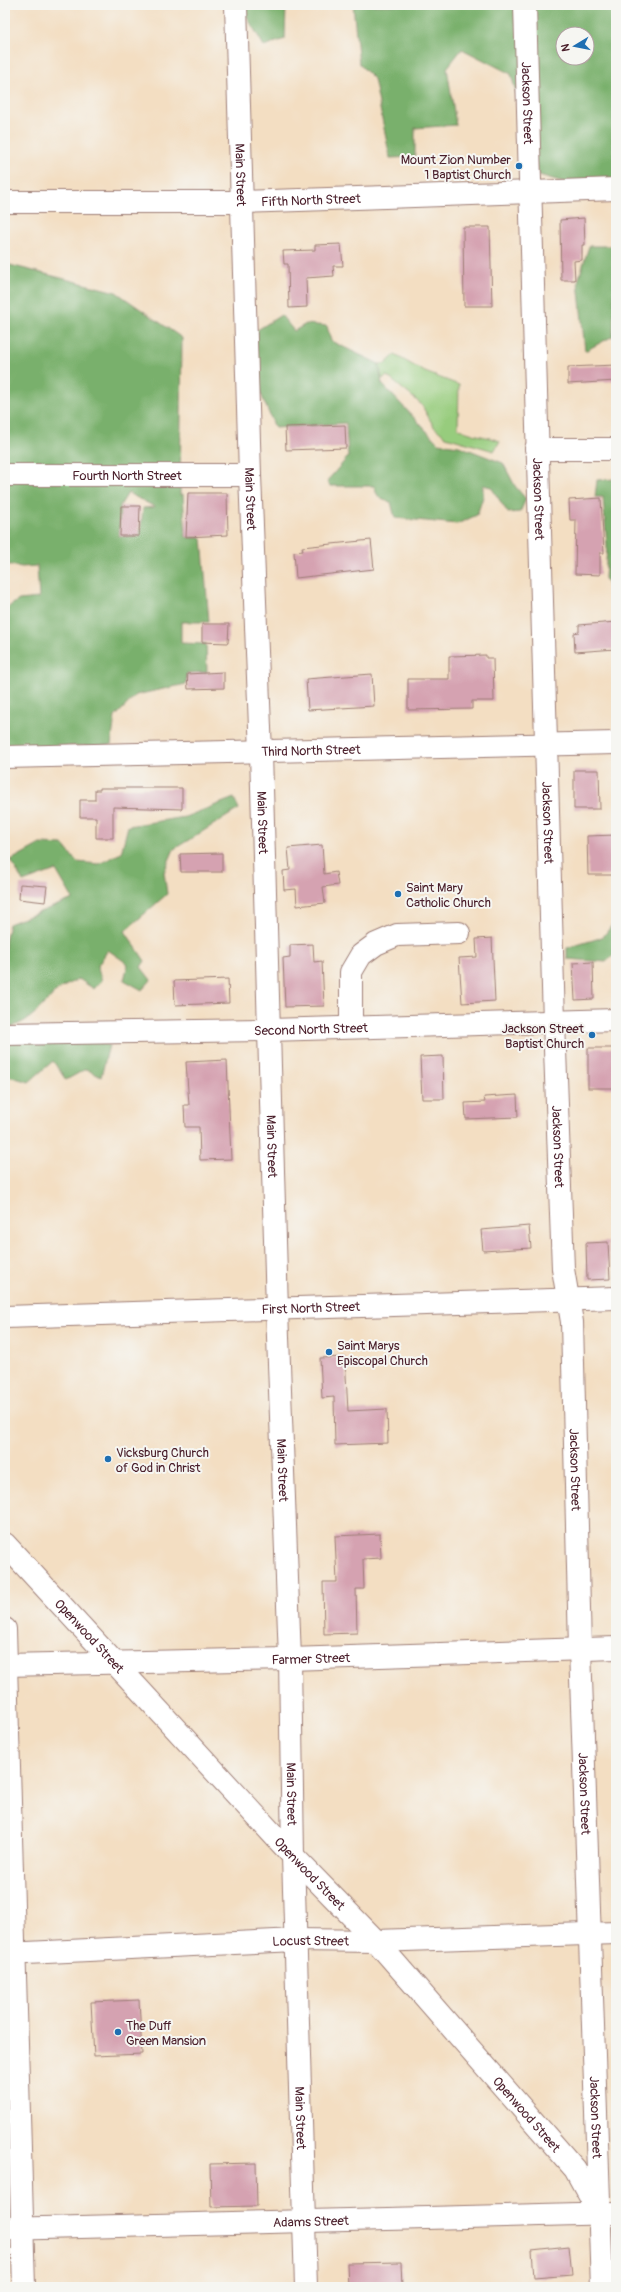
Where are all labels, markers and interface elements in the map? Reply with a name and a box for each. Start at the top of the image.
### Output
north arrow [555,26,595,66]
text: N [558,42,573,52]
street label: Jackson Street [518,62,536,145]
street label: Main Street [231,143,249,207]
place label: Mount Zion Number 1 Baptist Church [401,152,511,183]
marker: Mount Zion Number 1 Baptist Church [514,161,524,171]
street label: Fifth North Street [261,191,362,210]
street label: Jackson Street [529,457,547,541]
street label: Main Street [241,467,259,531]
street label: Fourth North Street [72,468,183,484]
street label: Third North Street [261,742,362,760]
street label: Jackson Street [538,781,557,865]
street label: Main Street [253,791,271,855]
place label: Saint Mary Catholic Church [406,880,491,911]
marker: Saint Mary Catholic Church [393,889,403,899]
street label: Second North Street [254,1020,369,1039]
place label: Jackson Street Baptist Church [502,1021,585,1052]
marker: Jackson Street Baptist Church [587,1030,597,1040]
street label: Jackson Street [548,1105,567,1189]
street label: Main Street [262,1115,280,1179]
street label: First North Street [261,1299,361,1318]
place label: Saint Marys Episcopal Church [337,1338,428,1369]
marker: Saint Marys Episcopal Church [324,1347,334,1357]
street label: Jackson Street [566,1428,584,1512]
street label: Main Street [273,1438,291,1503]
place label: Vicksburg Church of God in Christ [116,1445,209,1476]
marker: Vicksburg Church of God in Christ [103,1454,113,1464]
street label: Openwood Street [51,1596,128,1677]
street label: Farmer Street [272,1650,351,1668]
street label: Jackson Street [575,1752,593,1836]
street label: Main Street [283,1762,300,1827]
street label: Openwood Street [271,1834,349,1914]
street label: Locust Street [272,1933,350,1950]
place label: The Duff Green Mansion [126,2018,206,2049]
marker: The Duff Green Mansion [113,2027,123,2037]
street label: Openwood Street [489,2074,564,2156]
street label: Jackson Street [586,2076,605,2160]
street label: Main Street [291,2086,309,2151]
street label: Adams Street [273,2213,350,2231]

